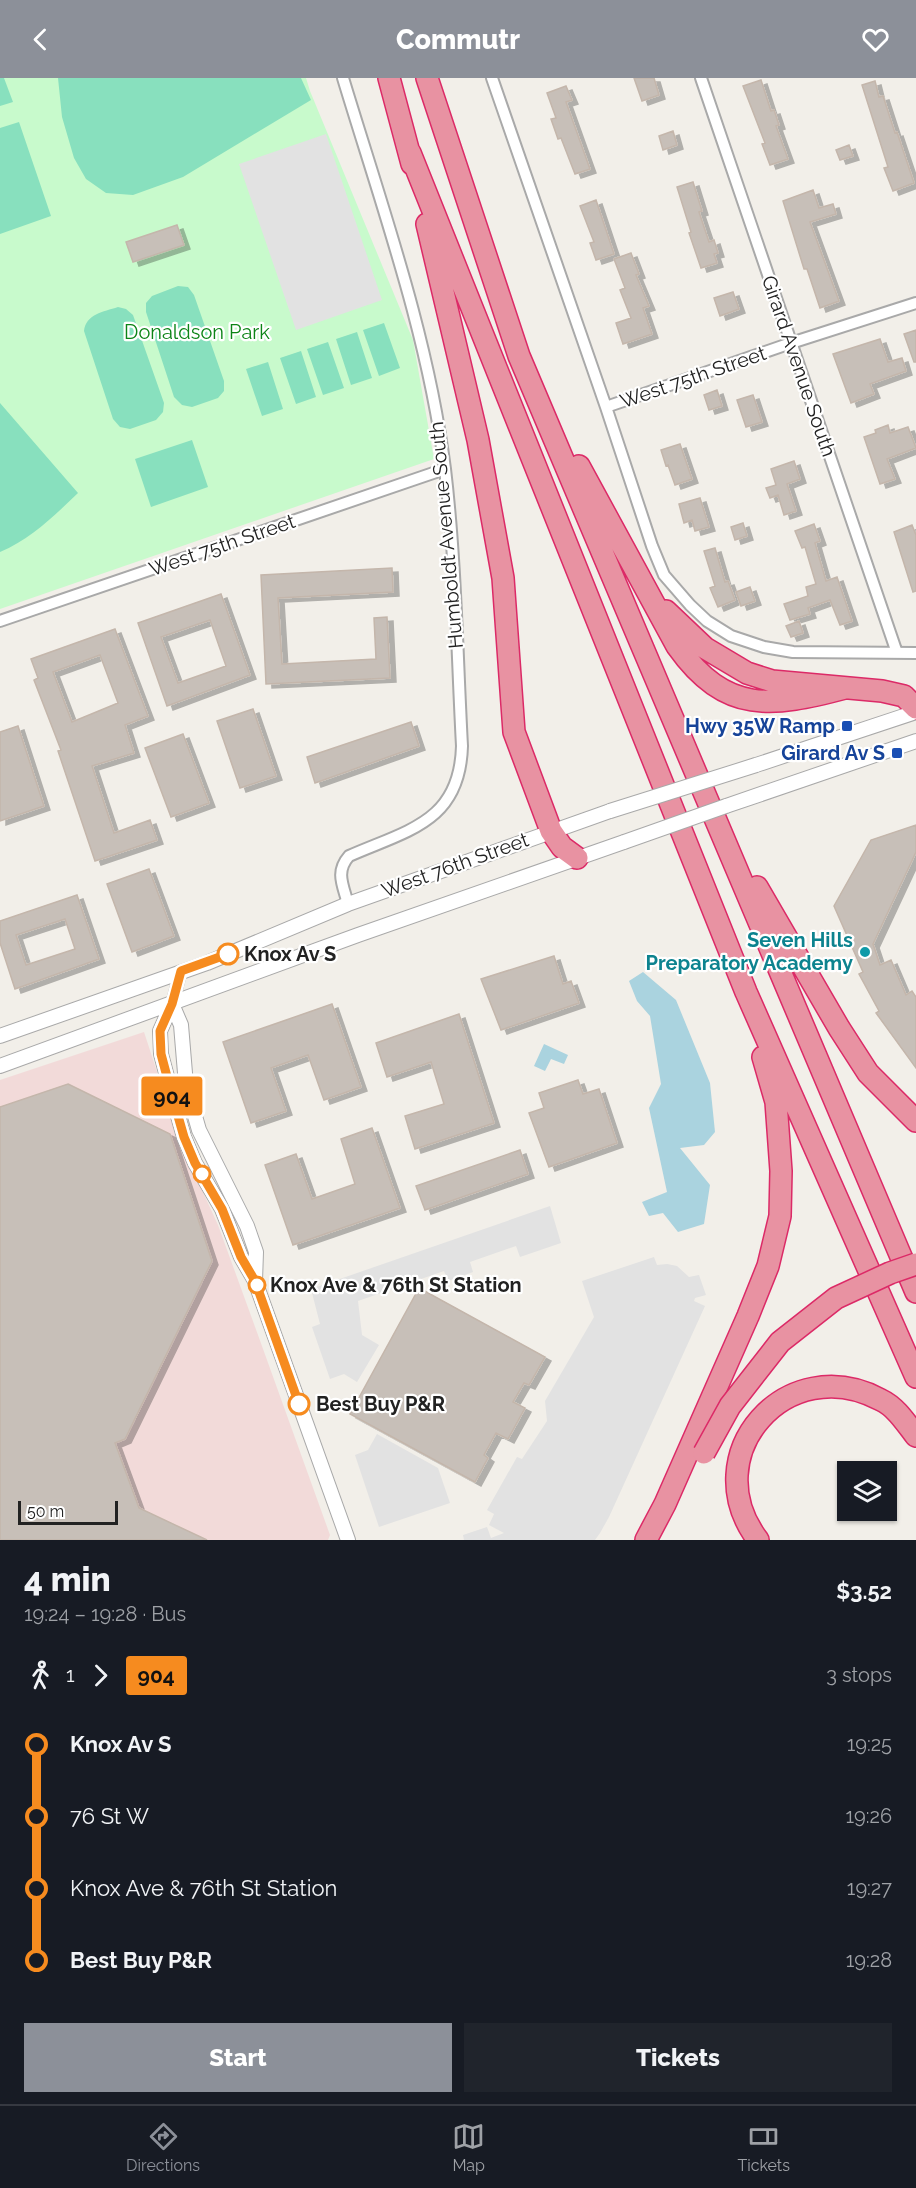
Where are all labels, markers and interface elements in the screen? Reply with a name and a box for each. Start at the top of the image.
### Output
icon: back [24,23,57,56]
icon: heart [859,23,892,56]
text: Commutr [396,24,520,55]
street label: Girard Avenue South [757,272,841,460]
park label: Donaldson Park [124,320,270,344]
street label: West 75th Street [617,341,770,413]
street label: Humboldt Avenue South [424,420,468,650]
street label: West 75th Street [146,509,299,581]
place label: Hwy 35W Ramp [685,714,835,738]
marker: Hwy 35W Ramp [840,719,854,733]
place label: Girard Av S [781,741,885,765]
marker: Girard Av S [890,746,904,760]
street label: West 76th Street [378,827,532,903]
place label: Seven Hills Preparatory Academy [645,928,853,975]
place label: Knox Av S [244,942,336,966]
marker: Knox Av S [217,943,239,965]
marker: Seven Hills Preparatory Academy [858,945,872,959]
line badge: 904 [138,1076,207,1116]
text: 904 [153,1084,191,1109]
unlabelled marker [193,1165,211,1183]
place label: Knox Ave & 76th St Station [270,1273,522,1297]
marker: Knox Ave & 76th St Station [248,1276,266,1294]
place label: Best Buy P&R [316,1392,445,1416]
marker: Best Buy P&R [288,1393,310,1415]
map controls [837,1461,897,1521]
button: layers [837,1461,897,1521]
scale bar [18,1498,118,1526]
text: 50 m [27,1502,64,1521]
text: 4 min [24,1560,111,1599]
text: $3.52 [836,1578,892,1604]
text: 19:24 – 19:28 · Bus [24,1602,186,1626]
icon: walk [24,1659,57,1692]
icon: forward [84,1659,117,1692]
text: 1 [66,1663,75,1687]
text: 904 [138,1663,175,1688]
text: 3 stops [826,1663,892,1687]
text: Knox Av S [70,1731,171,1757]
text: 19:25 [847,1732,892,1756]
text: 76 St W [70,1803,149,1829]
text: 19:26 [845,1804,892,1828]
text: Knox Ave & 76th St Station [70,1875,337,1901]
text: 19:27 [847,1876,892,1900]
text: Best Buy P&R [70,1947,212,1973]
text: 19:28 [846,1948,892,1972]
button: Start [24,2023,452,2092]
button: Tickets [464,2023,892,2092]
tab: Directions [126,2120,200,2175]
tab: Map [452,2120,485,2175]
tab: Tickets [737,2120,790,2175]

